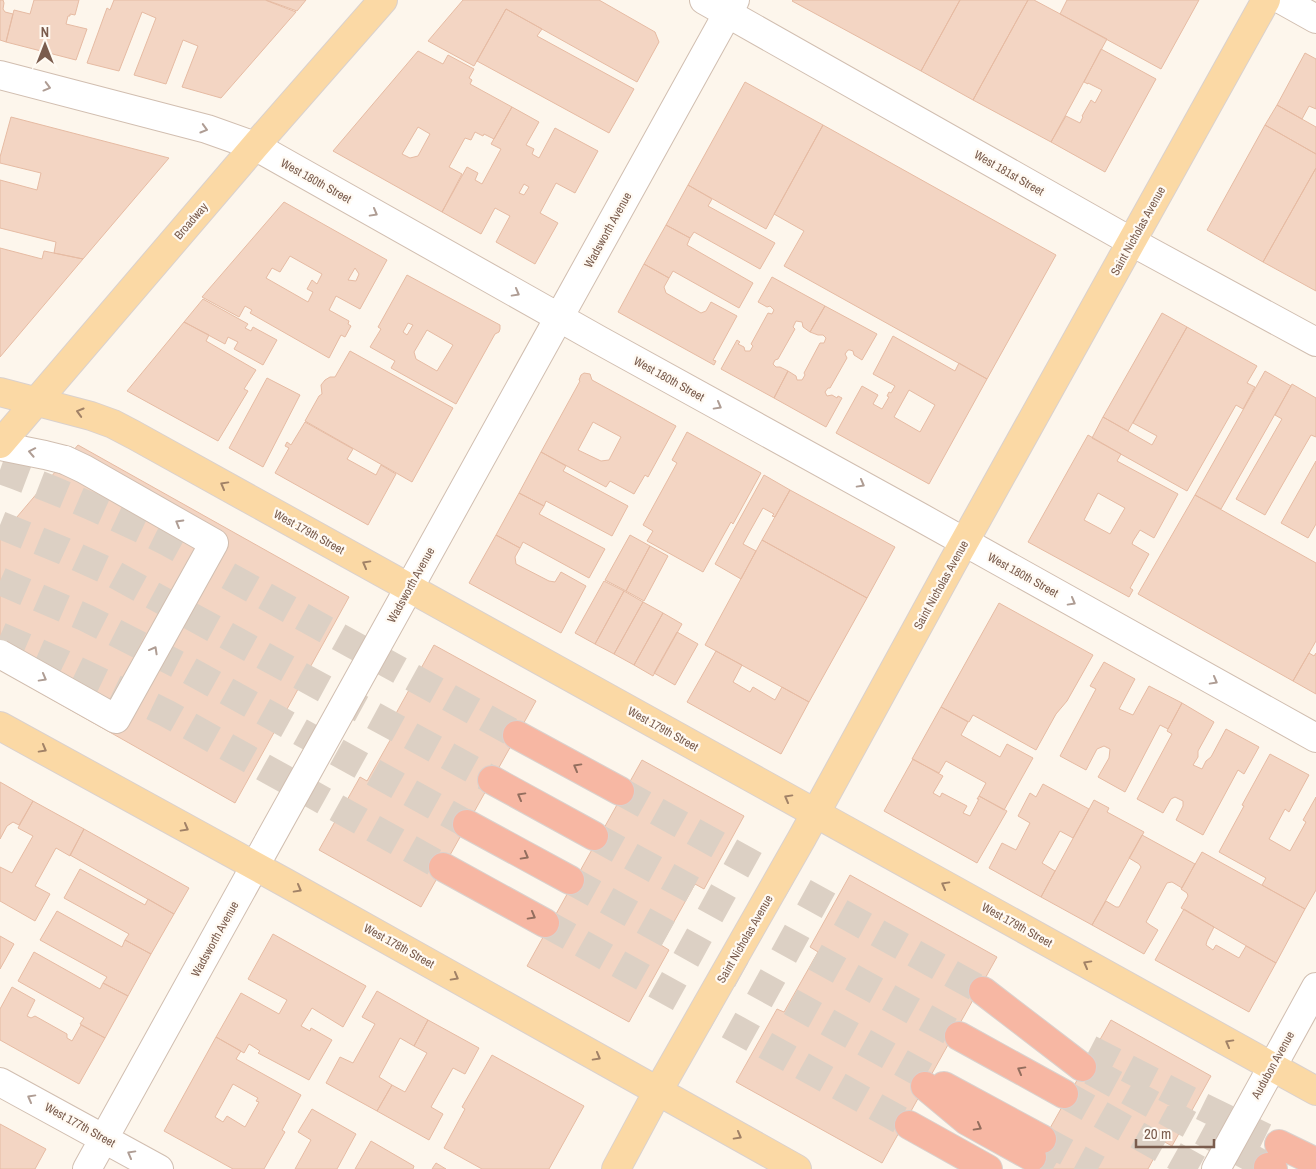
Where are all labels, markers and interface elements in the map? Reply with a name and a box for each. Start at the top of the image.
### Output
north arrow [20,20,70,70]
text: N [41,23,49,41]
one-way arrow [43,82,51,92]
one-way arrow [200,123,208,133]
street label: West 181st Street [971,147,1047,200]
street label: West 180th Street [278,155,354,207]
street label: Saint Nicholas Avenue [1107,184,1169,278]
street label: Wadsworth Avenue [581,189,635,271]
street label: Broadway [171,199,211,243]
one-way arrow [369,207,378,217]
one-way arrow [510,287,519,297]
street label: West 180th Street [631,353,707,405]
one-way arrow [713,399,722,409]
one-way arrow [76,408,84,418]
one-way arrow [28,448,37,458]
one-way arrow [855,478,864,488]
one-way arrow [221,482,230,492]
street label: West 179th Street [271,506,347,558]
one-way arrow [176,520,185,530]
street label: Saint Nicholas Avenue [910,538,972,632]
street label: Wadsworth Avenue [384,544,438,626]
street label: West 180th Street [985,549,1061,601]
one-way arrow [363,560,372,570]
one-way arrow [1066,596,1075,606]
one-way arrow [148,646,158,655]
one-way arrow [37,672,46,682]
one-way arrow [1208,675,1217,685]
street label: West 179th Street [625,703,701,755]
one-way arrow [37,743,46,753]
one-way arrow [573,764,582,774]
one-way arrow [517,792,526,802]
one-way arrow [784,794,793,804]
one-way arrow [180,821,189,831]
one-way arrow [520,850,529,860]
one-way arrow [941,882,950,892]
one-way arrow [293,883,302,893]
street label: Saint Nicholas Avenue [713,892,777,986]
street label: Wadsworth Avenue [188,898,242,980]
street label: West 179th Street [979,899,1055,951]
one-way arrow [526,910,535,920]
street label: West 178th Street [361,920,437,972]
one-way arrow [1083,960,1092,970]
one-way arrow [450,971,459,981]
street label: Audubon Avenue [1247,1028,1298,1102]
one-way arrow [1226,1039,1235,1049]
one-way arrow [591,1051,600,1061]
one-way arrow [1018,1067,1027,1077]
one-way arrow [27,1094,36,1104]
street label: West 177th Street [42,1099,118,1151]
scale bar [1136,1116,1214,1148]
one-way arrow [972,1120,981,1130]
text: 20 m [1144,1123,1171,1144]
one-way arrow [733,1130,742,1140]
one-way arrow [128,1150,137,1160]

